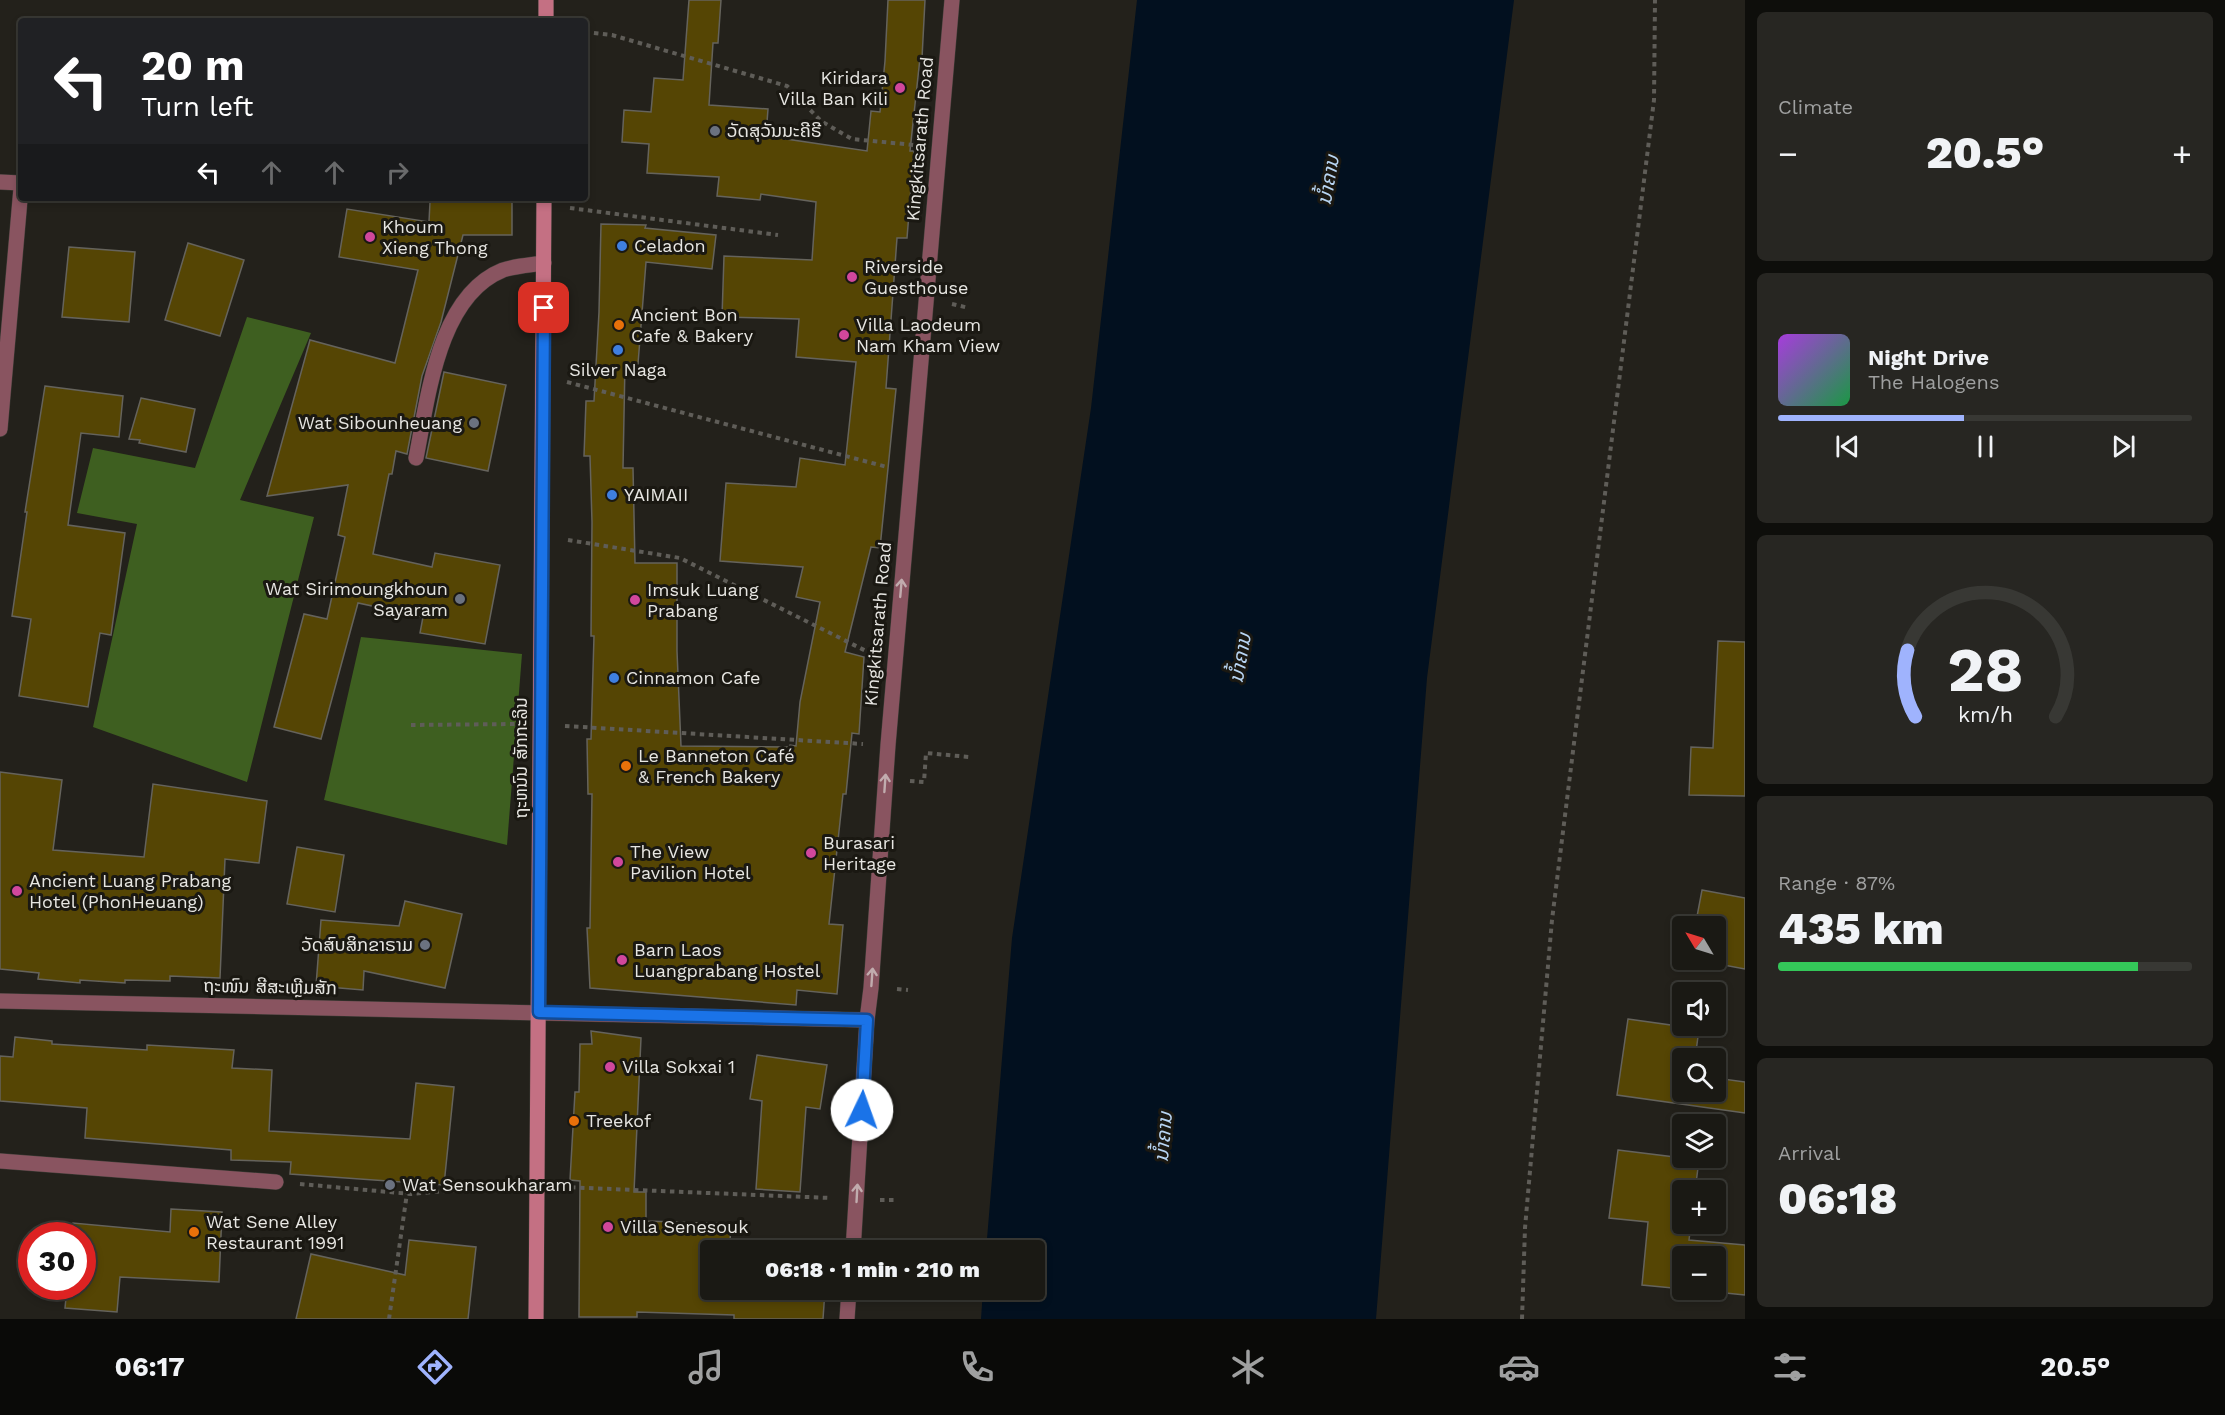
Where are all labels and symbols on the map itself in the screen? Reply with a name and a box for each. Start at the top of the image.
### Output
street label: Kingkitsarath Road [902,56,937,222]
place label: Kiridara Villa Ban Kili [779,67,888,109]
marker: Kiridara Villa Ban Kili [893,81,907,95]
place label: ວັດສຸວັນນະຄີຣີ [727,120,822,142]
marker: ວັດສຸວັນນະຄີຣີ [708,124,722,138]
water label: ນ້ຳຄານ [1309,151,1344,207]
place label: Khoum Xieng Thong [382,216,488,258]
marker: Khoum Xieng Thong [363,230,377,244]
place label: Celadon [634,235,706,256]
marker: Celadon [615,239,629,253]
place label: Riverside Guesthouse [864,256,968,298]
marker: Riverside Guesthouse [845,270,859,284]
pin [518,282,569,333]
place label: Ancient Bon Cafe & Bakery [631,304,754,346]
place label: Villa Laodeum Nam Kham View [856,314,1000,356]
marker: Ancient Bon Cafe & Bakery [612,318,626,332]
marker: Villa Laodeum Nam Kham View [837,328,851,342]
marker: Silver Naga [611,343,625,357]
place label: Silver Naga [569,359,667,380]
place label: Wat Sibounheuang [298,412,462,433]
marker: Wat Sibounheuang [467,416,481,430]
place label: YAIMAII [624,484,688,505]
marker: YAIMAII [605,488,619,502]
street label: Kingkitsarath Road [860,541,895,707]
place label: Wat Sirimoungkhoun Sayaram [265,578,448,620]
place label: Imsuk Luang Prabang [647,579,759,621]
one-way arrow [896,579,907,599]
marker: Wat Sirimoungkhoun Sayaram [453,592,467,606]
marker: Imsuk Luang Prabang [628,593,642,607]
water label: ນ້ຳຄານ [1221,629,1256,685]
place label: Cinnamon Cafe [626,667,761,688]
marker: Cinnamon Cafe [607,671,621,685]
street label: ຖະຫນົນ ສັກກະລິນ [510,697,531,819]
place label: Le Banneton Café & French Bakery [638,745,795,787]
marker: Le Banneton Café & French Bakery [619,759,633,773]
one-way arrow [880,773,891,793]
place label: Burasari Heritage [823,832,896,874]
place label: The View Pavilion Hotel [630,841,751,883]
marker: Burasari Heritage [804,846,818,860]
marker: The View Pavilion Hotel [611,855,625,869]
place label: Ancient Luang Prabang Hotel (PhonHeuang) [29,870,232,912]
marker: Ancient Luang Prabang Hotel (PhonHeuang) [10,884,24,898]
north arrow [1672,916,1726,970]
place label: ວັດສົບສິກຂາຣາມ [301,934,413,955]
marker: ວັດສົບສິກຂາຣາມ [418,938,432,952]
place label: Barn Laos Luangprabang Hostel [634,939,821,981]
marker: Barn Laos Luangprabang Hostel [615,953,629,967]
one-way arrow [866,968,877,988]
street label: ຖະໜົນ ສີສະເຫຼີມສັກ [203,975,337,998]
place label: Villa Sokxai 1 [622,1056,735,1077]
marker: Villa Sokxai 1 [603,1060,617,1074]
position arrow [830,1078,894,1142]
water label: ນ້ຳຄານ [1146,1109,1177,1163]
place label: Treekof [586,1110,651,1131]
marker: Treekof [567,1114,581,1128]
place label: Wat Sensoukharam [402,1174,573,1195]
marker: Wat Sensoukharam [383,1178,397,1192]
one-way arrow [852,1183,863,1203]
place label: Wat Sene Alley Restaurant 1991 [206,1211,344,1253]
place label: Villa Senesouk [620,1216,748,1237]
marker: Villa Senesouk [601,1220,615,1234]
speed limit sign: 30 [18,1222,96,1300]
marker: Wat Sene Alley Restaurant 1991 [187,1225,201,1239]

